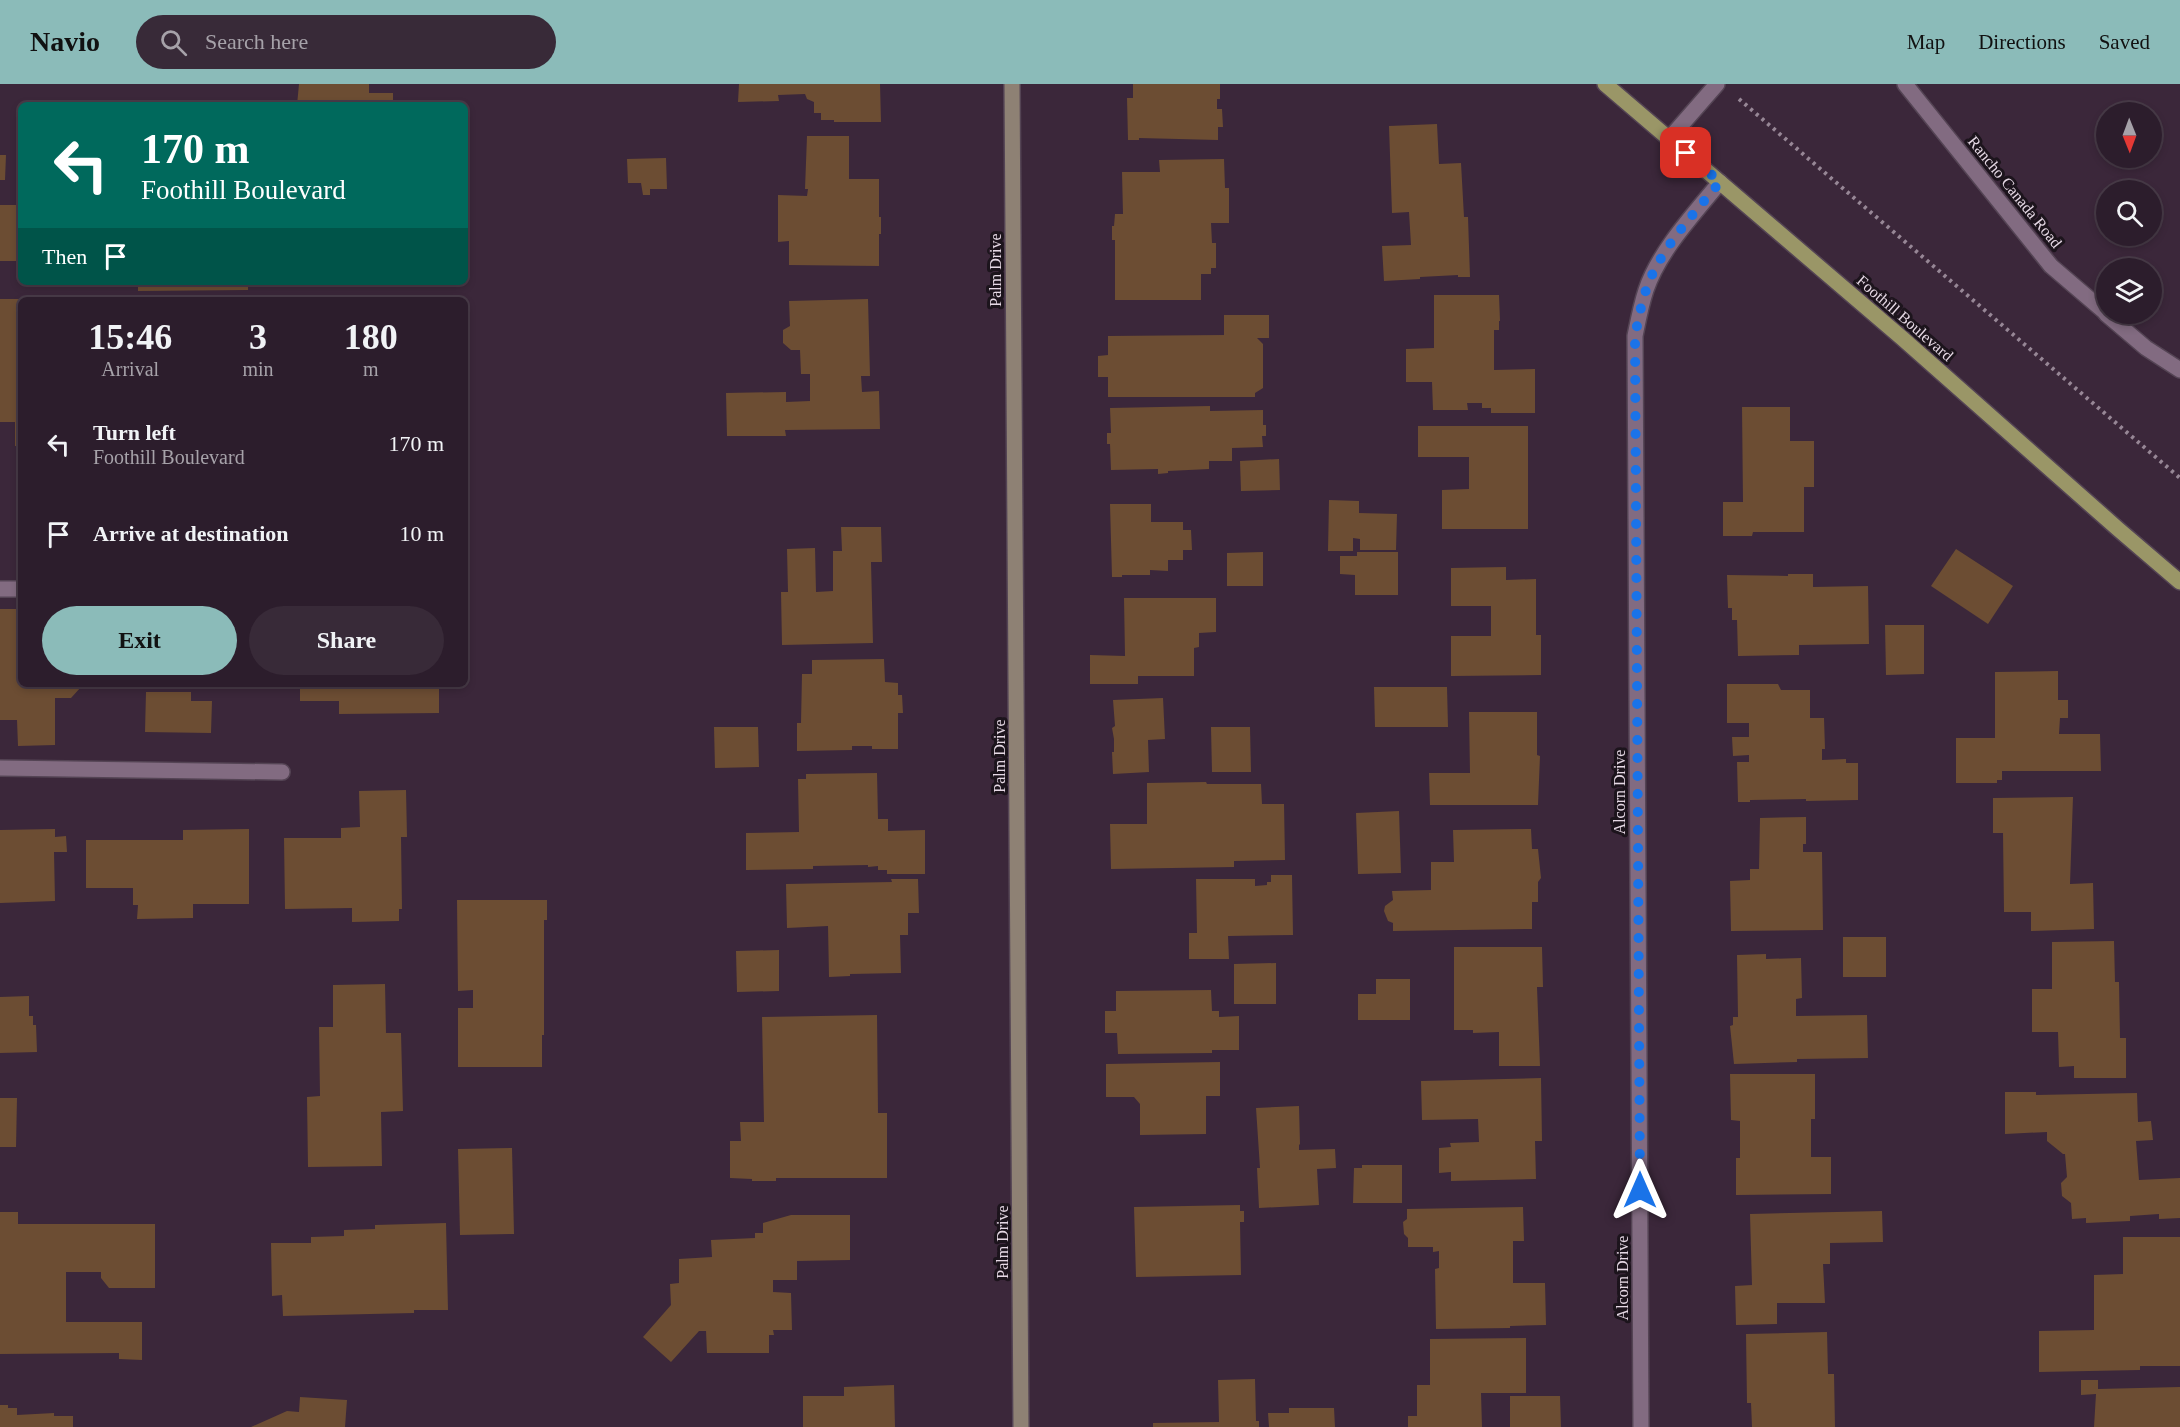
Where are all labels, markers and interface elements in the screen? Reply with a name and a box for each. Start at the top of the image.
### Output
search box [136,15,556,69]
text: Navio [30,26,100,57]
icon: search [157,26,190,59]
text: Search here [205,29,308,54]
text: Map [1907,30,1945,54]
text: Directions [1978,30,2066,54]
text: Saved [2099,30,2150,54]
north arrow [2096,102,2162,168]
map controls [2096,102,2162,324]
icon: left [42,126,120,204]
text: 170 m [141,126,250,172]
pin [1660,127,1711,178]
street label: Rancho Canada Road [1965,133,2065,251]
icon: arrive [1669,136,1702,169]
text: Foothill Boulevard [141,175,346,205]
button: search [2096,180,2162,246]
street label: Palm Drive [987,233,1004,307]
icon: arrive [99,240,132,273]
text: Then [42,244,87,269]
button: layers [2096,258,2162,324]
street label: Foothill Boulevard [1854,272,1956,364]
text: 15:46 [88,317,172,357]
text: 3 [249,317,267,357]
text: 180 [344,317,398,357]
text: Arrival [101,358,159,380]
text: min [242,358,274,380]
text: m [363,358,379,380]
text: Turn left [93,420,176,445]
icon: left [42,428,75,461]
text: 170 m [388,431,444,456]
text: Foothill Boulevard [93,446,245,468]
icon: arrive [42,518,75,551]
text: Arrive at destination [93,521,289,546]
text: 10 m [399,521,444,546]
button: Exit [42,606,237,675]
button: Share [249,606,444,675]
street label: Palm Drive [991,719,1008,793]
street label: Alcorn Drive [1611,750,1628,834]
position arrow [1608,1158,1672,1222]
street label: Palm Drive [994,1205,1011,1279]
street label: Alcorn Drive [1614,1236,1631,1320]

